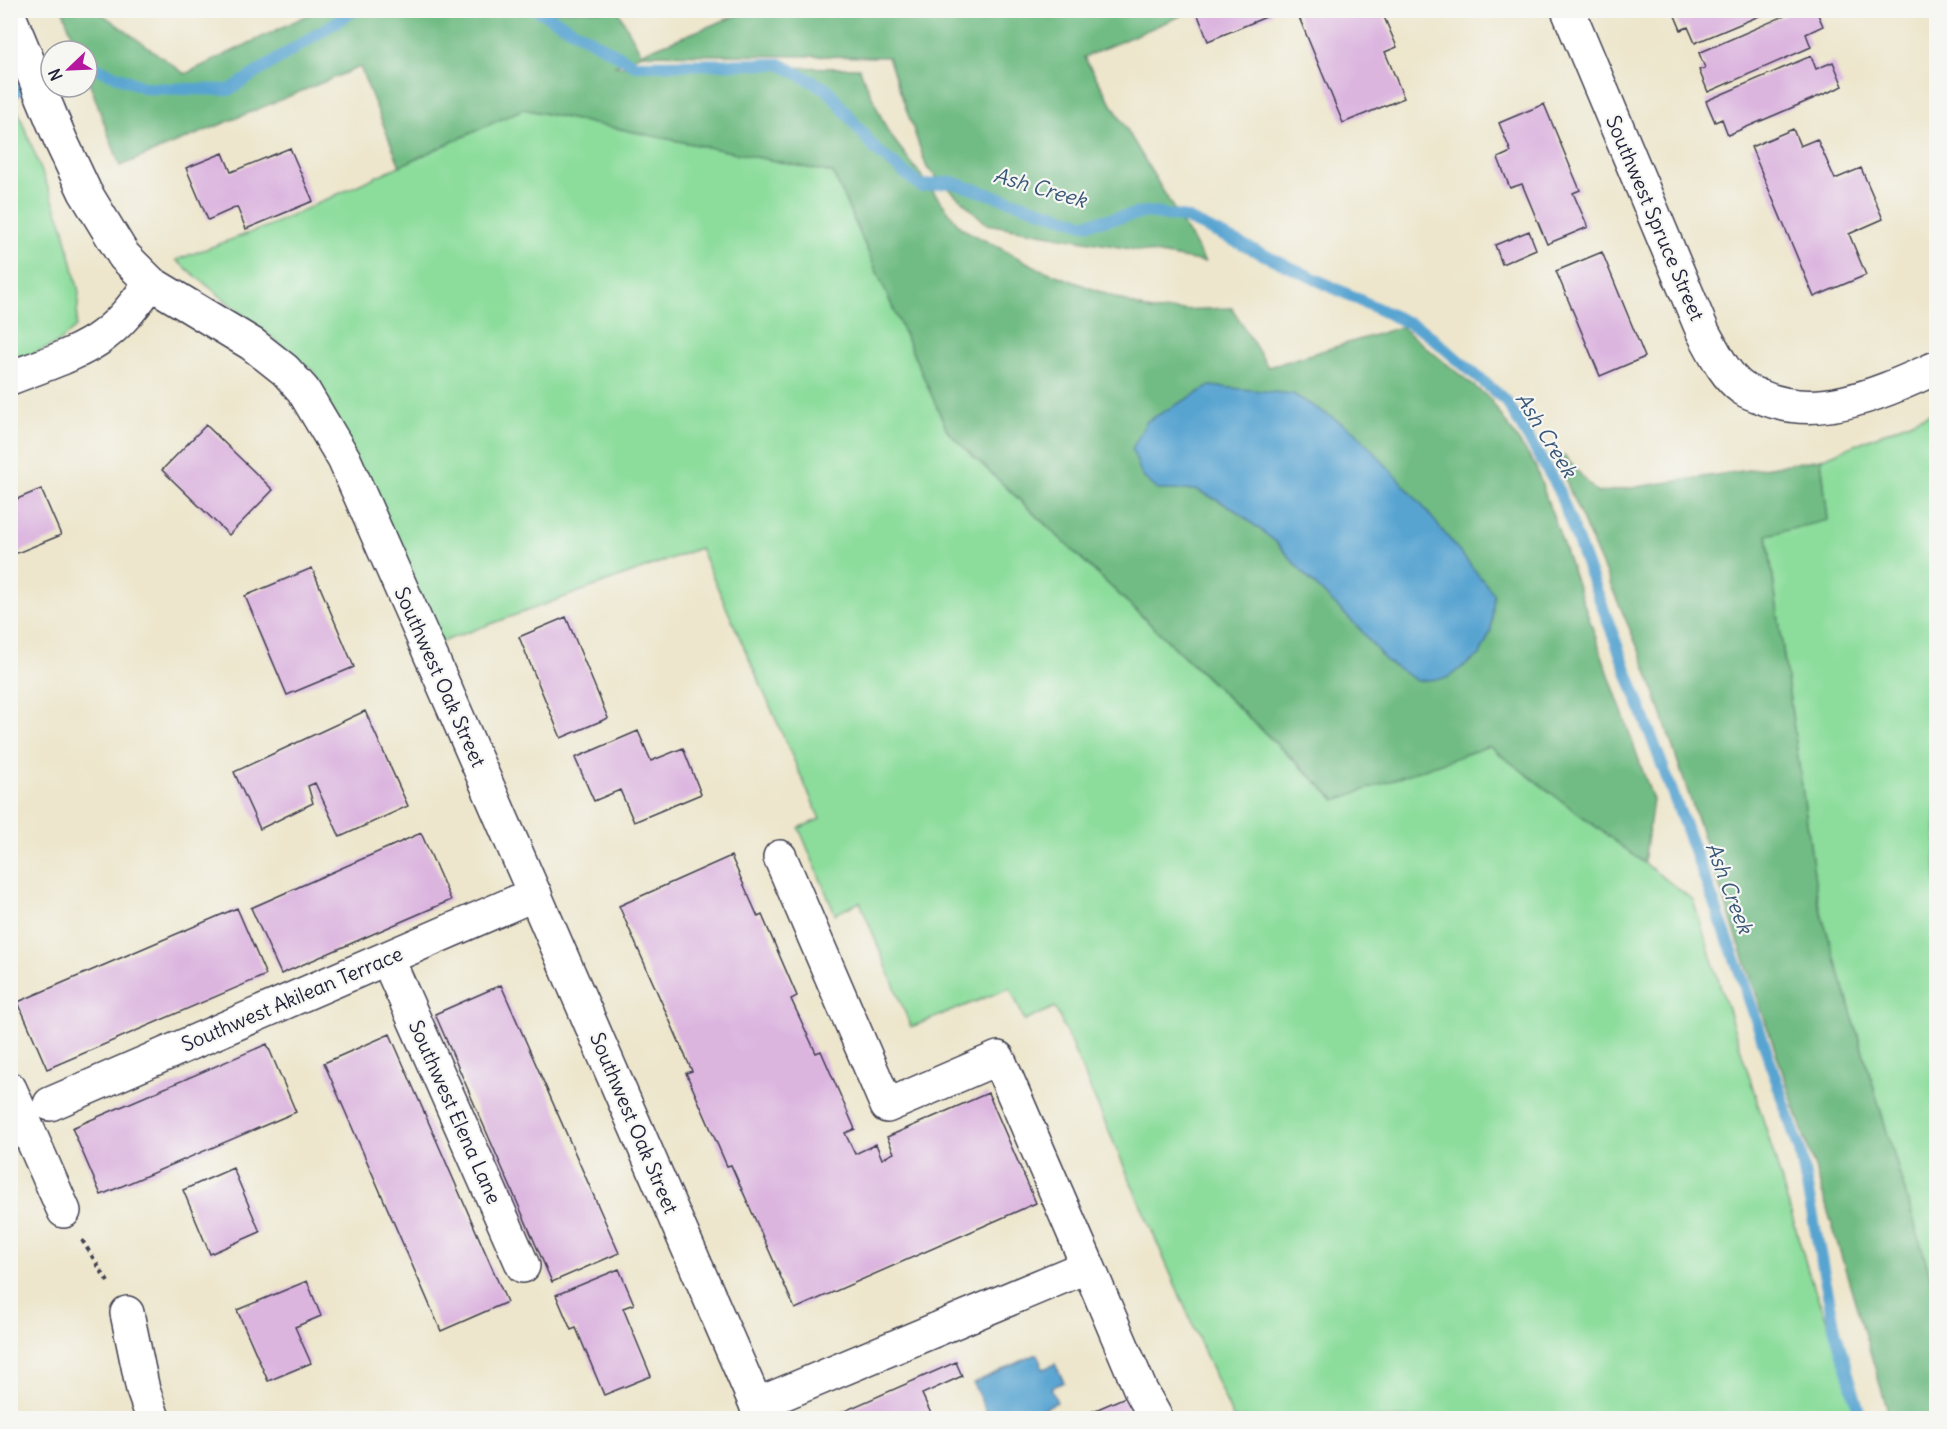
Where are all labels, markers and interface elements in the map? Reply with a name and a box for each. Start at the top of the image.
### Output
north arrow [39,39,99,99]
text: N [44,66,67,84]
street label: Southwest Spruce Street [1601,112,1710,324]
water label: Ash Creek [991,161,1091,214]
water label: Ash Creek [1510,387,1584,483]
street label: Southwest Oak Street [389,583,492,771]
water label: Ash Creek [1700,839,1760,938]
street label: Southwest Akilean Terrace [178,941,406,1056]
street label: Southwest Elena Lane [404,1016,507,1208]
street label: Southwest Oak Street [585,1028,684,1217]

